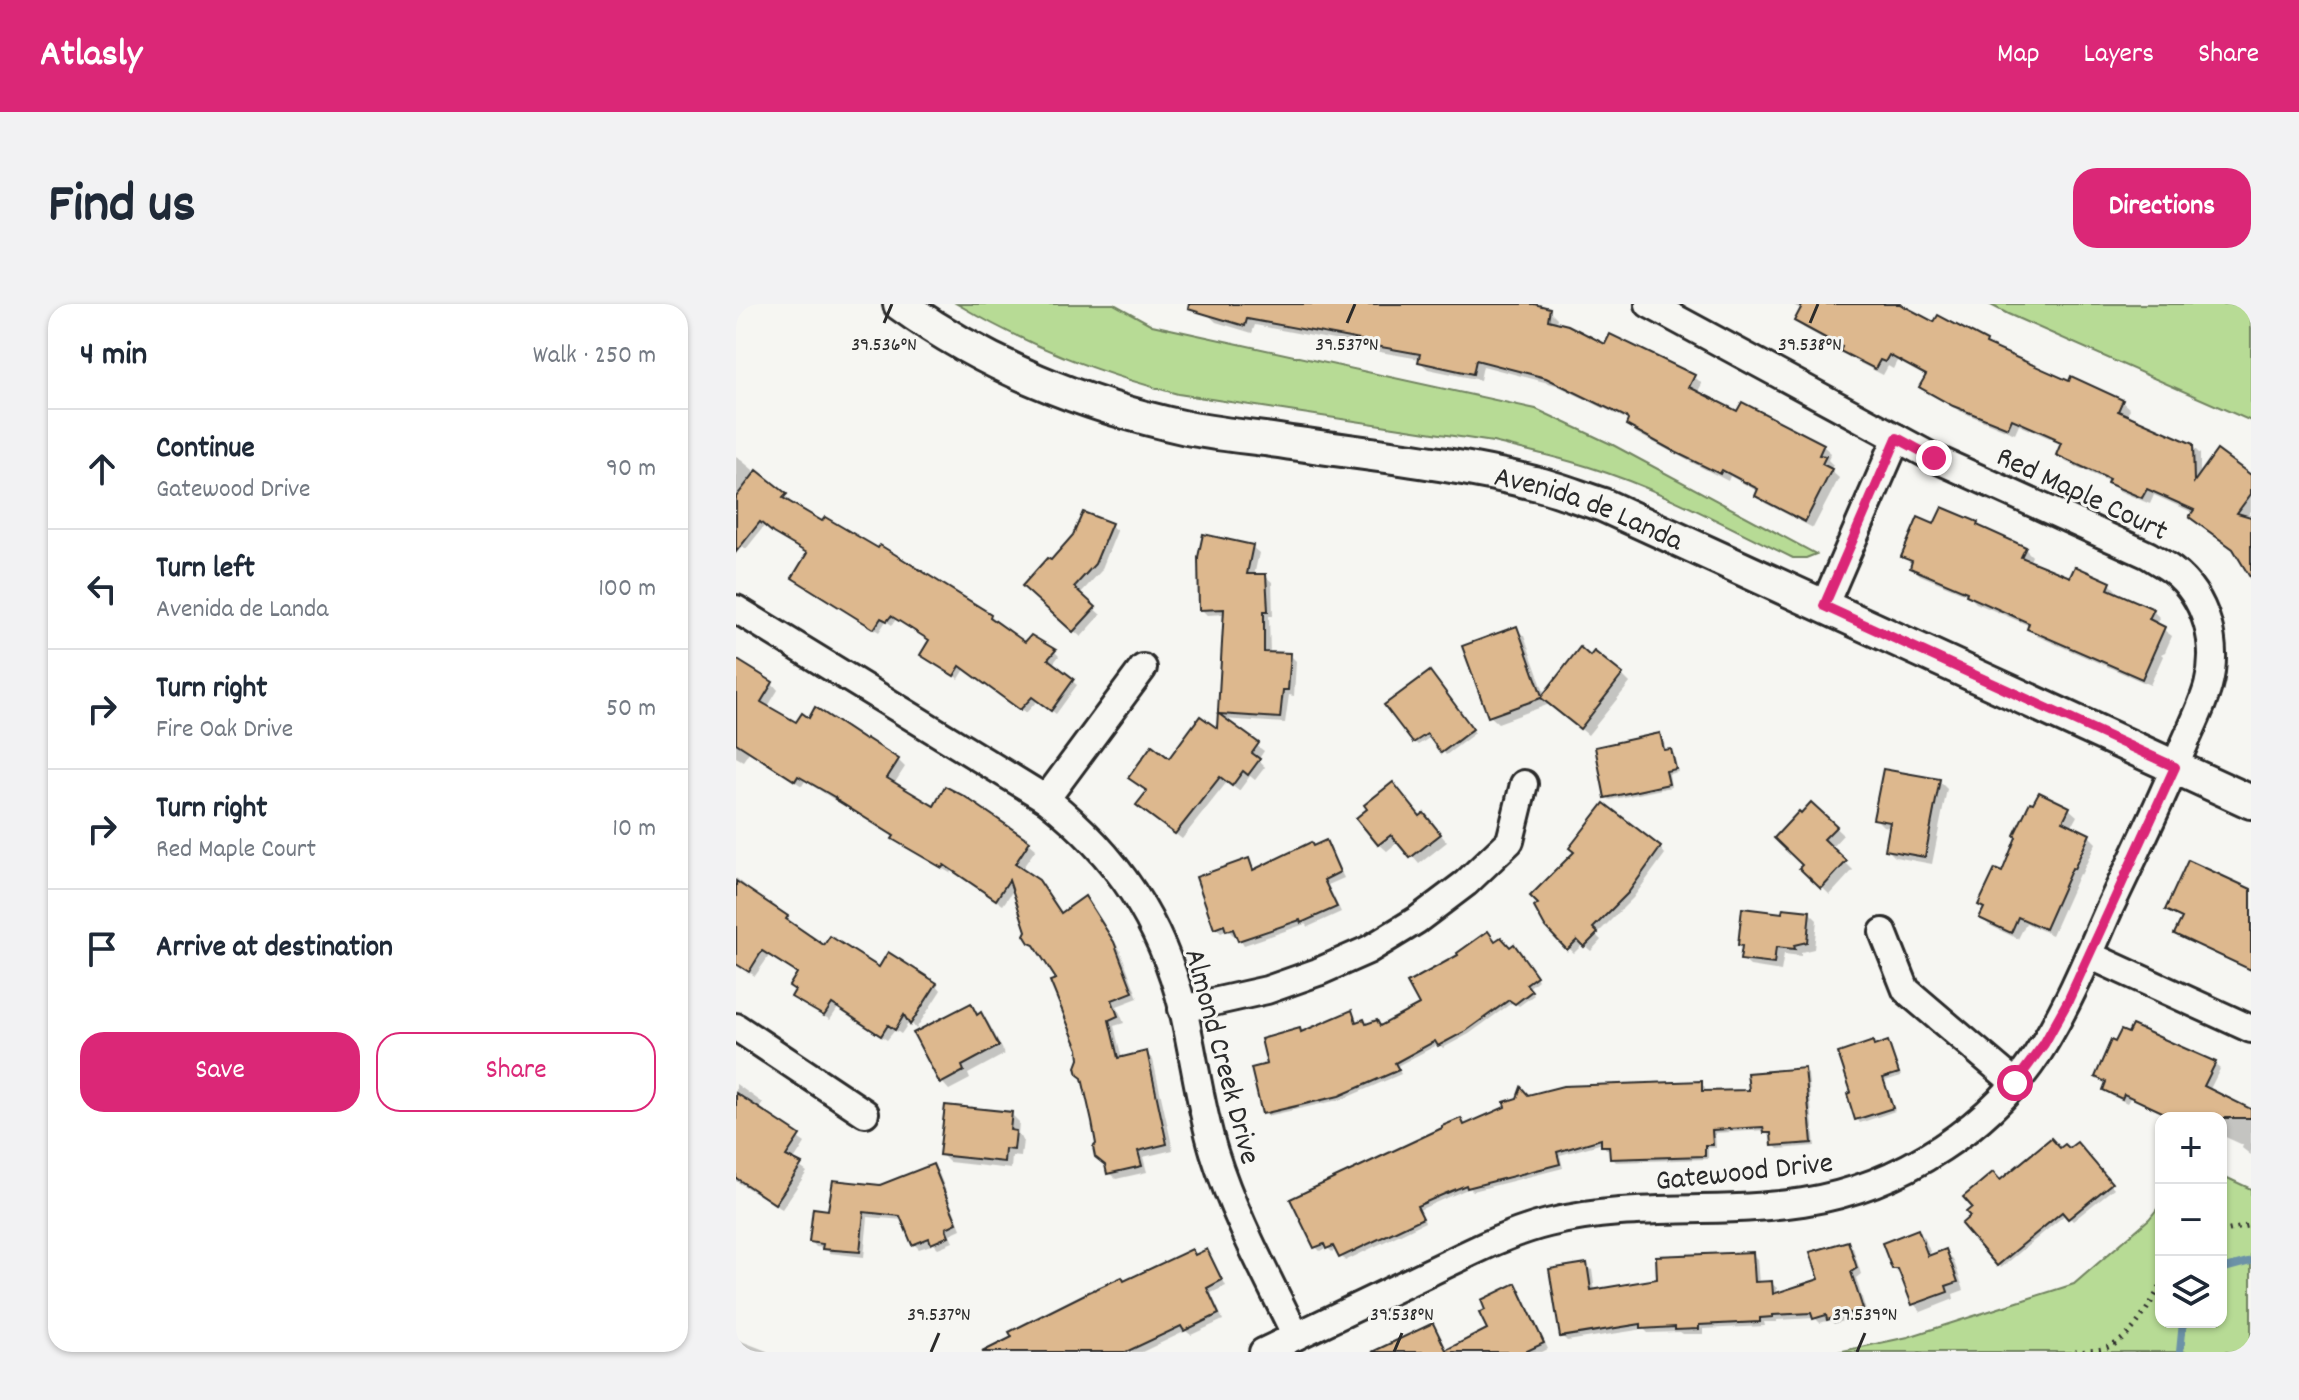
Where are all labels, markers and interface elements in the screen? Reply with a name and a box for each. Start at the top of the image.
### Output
text: Atlasly [40,29,142,84]
text: Map [1997,36,2040,76]
text: Layers [2084,36,2154,76]
text: Share [2198,36,2259,76]
text: Find us [48,168,196,248]
button: Directions [2073,168,2251,248]
text: 4 min [80,332,147,381]
text: 39.536°N [851,332,917,360]
text: 39.537°N [1315,332,1379,360]
text: 39.538°N [1778,332,1842,360]
text: Walk · 250 m [533,338,656,375]
text: Continue [156,429,255,472]
street label: Red Maple Court [1988,438,2174,555]
route end [1916,440,1952,476]
icon: ahead [80,447,124,491]
text: 90 m [606,451,656,488]
street label: Avenida de Landa [1490,458,1690,565]
text: Gatewood Drive [156,472,311,509]
text: Turn left [156,549,255,592]
icon: left [80,567,124,611]
text: 100 m [598,571,656,608]
text: Avenida de Landa [156,592,328,629]
text: Turn right [156,669,267,712]
icon: right [80,687,124,731]
text: 50 m [606,691,656,728]
text: Fire Oak Drive [156,712,293,749]
text: Turn right [156,789,267,832]
icon: right [80,807,124,851]
text: 10 m [612,811,656,848]
text: Red Maple Court [156,832,316,869]
icon: arrive [80,927,124,971]
text: Arrive at destination [156,928,393,971]
street label: Almond Creek Drive [1170,945,1269,1170]
button: Save [80,1032,360,1112]
button: Share [376,1032,656,1112]
route start [1997,1065,2033,1101]
map controls [2155,1112,2227,1328]
button: + [2155,1112,2227,1184]
street label: Gatewood Drive [1654,1144,1835,1205]
button: − [2155,1184,2227,1256]
button: layers [2155,1256,2227,1328]
text: 39.537°N [907,1302,971,1330]
text: 39.538°N [1370,1302,1434,1330]
text: 39.539°N [1833,1302,1897,1330]

